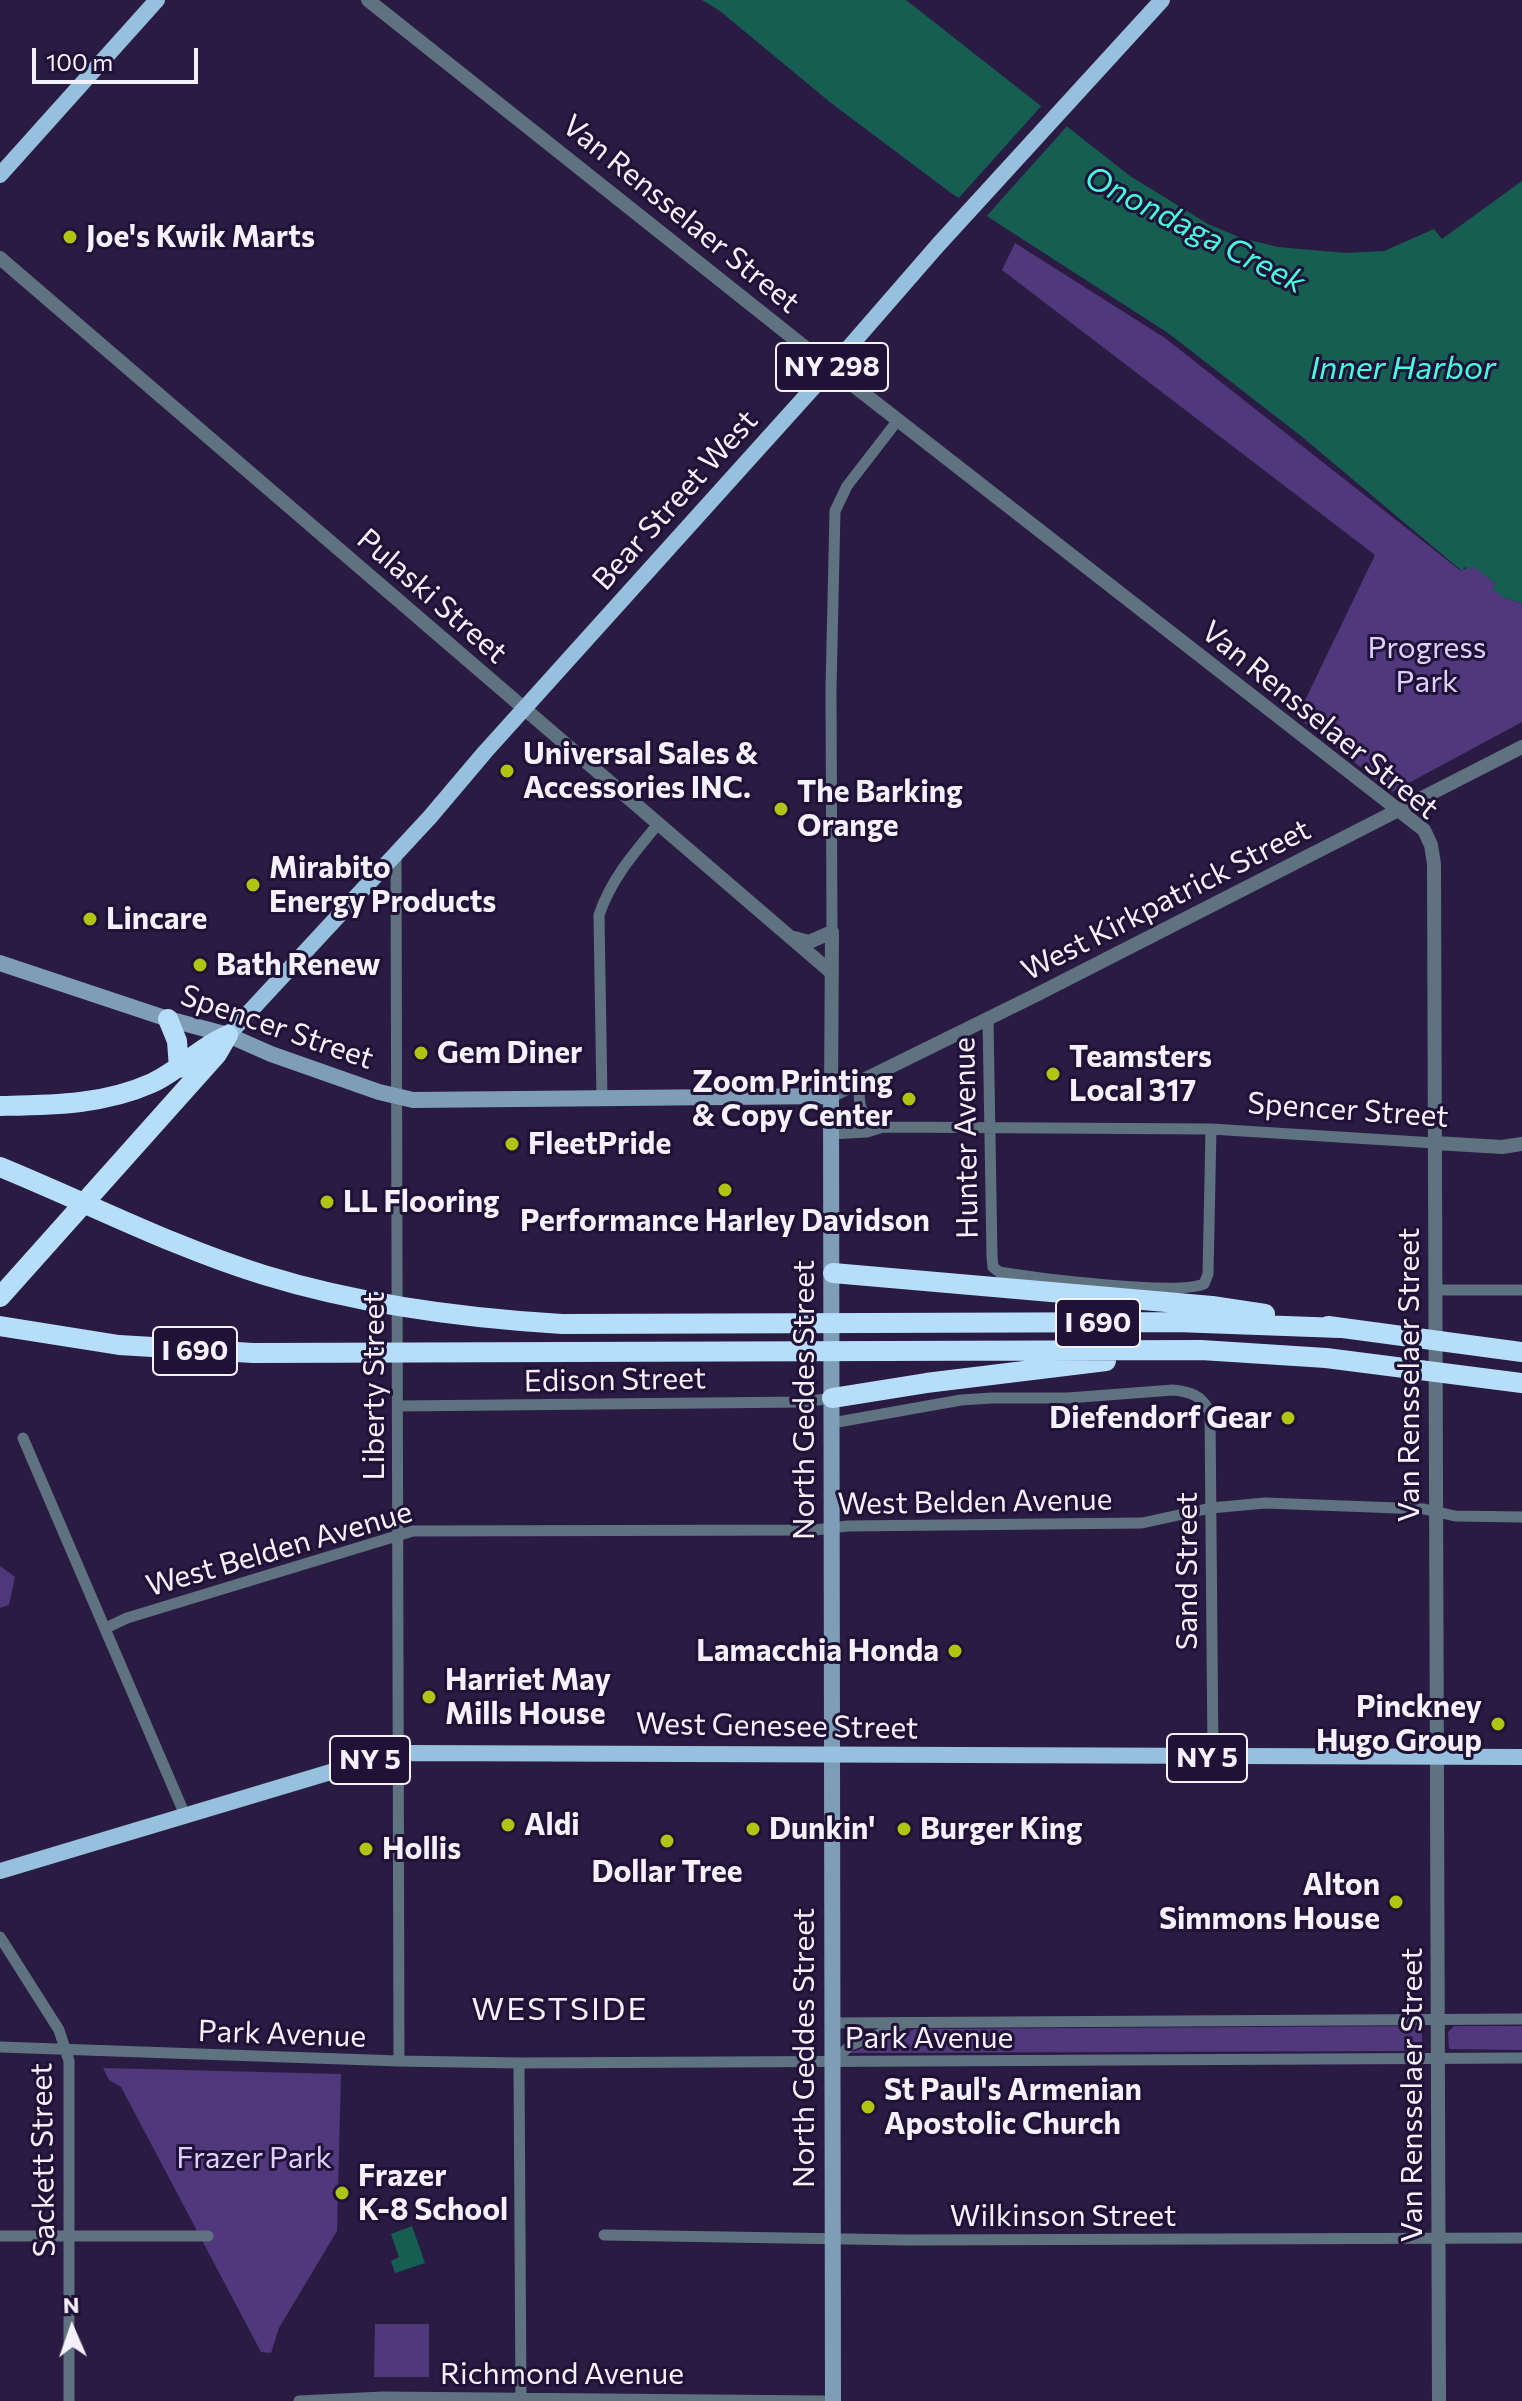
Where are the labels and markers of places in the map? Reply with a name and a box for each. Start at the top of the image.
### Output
place label: Joe's Kwik Marts [86,219,315,255]
marker: Joe's Kwik Marts [61,228,79,246]
place label: Universal Sales & Accessories INC. [523,736,758,806]
marker: Universal Sales & Accessories INC. [498,762,516,780]
place label: The Barking Orange [797,774,963,844]
marker: The Barking Orange [772,800,790,818]
place label: Mirabito Energy Products [269,850,496,920]
marker: Mirabito Energy Products [244,876,262,894]
place label: Lincare [106,901,207,937]
marker: Lincare [81,910,99,928]
place label: Bath Renew [216,947,380,983]
marker: Bath Renew [191,956,209,974]
place label: Gem Diner [437,1035,582,1071]
place label: Teamsters Local 317 [1069,1039,1212,1110]
marker: Gem Diner [412,1044,430,1062]
place label: Zoom Printing & Copy Center [692,1064,893,1134]
marker: Teamsters Local 317 [1044,1065,1062,1083]
marker: Zoom Printing & Copy Center [900,1090,918,1108]
place label: FleetPride [528,1126,671,1162]
marker: FleetPride [503,1135,521,1153]
marker: Performance Harley Davidson [716,1181,734,1199]
place label: LL Flooring [343,1184,499,1220]
marker: LL Flooring [318,1193,336,1211]
place label: Performance Harley Davidson [520,1203,930,1239]
place label: Diefendorf Gear [1049,1400,1272,1436]
marker: Diefendorf Gear [1279,1409,1297,1427]
place label: Lamacchia Honda [696,1633,939,1669]
marker: Lamacchia Honda [946,1642,964,1660]
place label: Harriet May Mills House [445,1662,611,1732]
marker: Harriet May Mills House [420,1688,438,1706]
place label: Pinckney Hugo Group [1316,1689,1482,1760]
marker: Pinckney Hugo Group [1489,1715,1507,1733]
place label: Aldi [524,1807,580,1843]
place label: Dunkin' [769,1811,875,1847]
place label: Burger King [920,1811,1083,1847]
marker: Aldi [499,1816,517,1834]
marker: Dunkin' [744,1820,762,1838]
marker: Burger King [895,1820,913,1838]
place label: Hollis [382,1831,461,1867]
marker: Dollar Tree [658,1832,676,1850]
marker: Hollis [357,1840,375,1858]
place label: Dollar Tree [591,1854,743,1890]
place label: Alton Simmons House [1159,1867,1380,1938]
marker: Alton Simmons House [1387,1893,1405,1911]
place label: St Paul's Armenian Apostolic Church [884,2072,1142,2142]
marker: St Paul's Armenian Apostolic Church [859,2098,877,2116]
place label: Frazer K-8 School [358,2158,508,2228]
marker: Frazer K-8 School [333,2184,351,2202]

